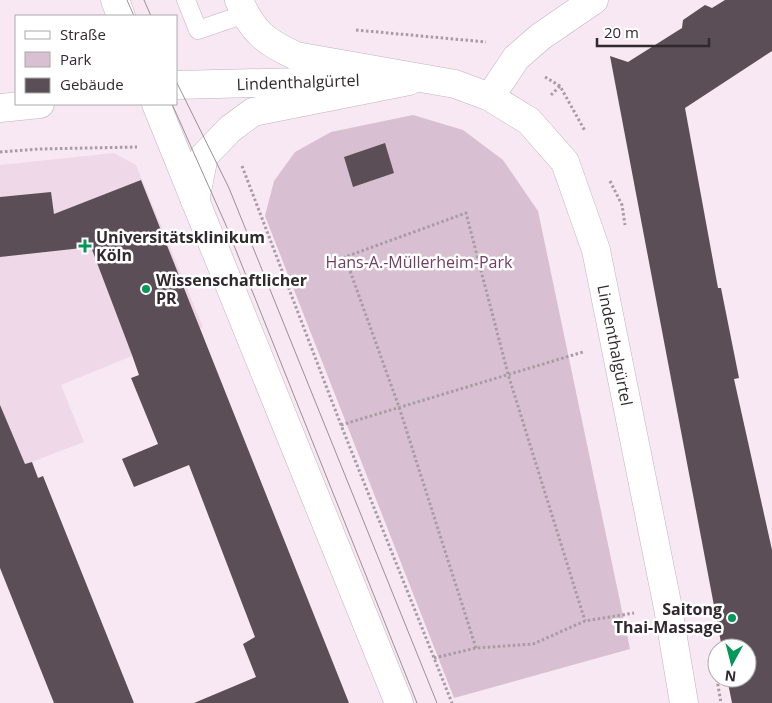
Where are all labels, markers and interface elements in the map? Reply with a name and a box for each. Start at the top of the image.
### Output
legend [15,15,178,105]
scale bar [597,15,710,47]
text: 20 m [604,22,639,42]
text: Straße [60,24,106,44]
text: Park [60,49,91,69]
street label: Lindenthalgürtel [236,69,360,95]
text: Gebäude [60,74,124,94]
place label: Universitätsklinikum Köln [96,226,265,266]
marker: Universitätsklinikum Köln [78,239,92,253]
park label: Hans-A.-Müllerheim-Park [326,251,513,273]
place label: Wissenschaftlicher PR [156,269,307,309]
marker: Wissenschaftlicher PR [140,283,152,295]
street label: Lindenthalgürtel [592,283,638,408]
place label: Saitong Thai-Massage [614,598,722,638]
marker: Saitong Thai-Massage [726,612,738,624]
north arrow [707,638,757,688]
text: N [724,666,737,687]

